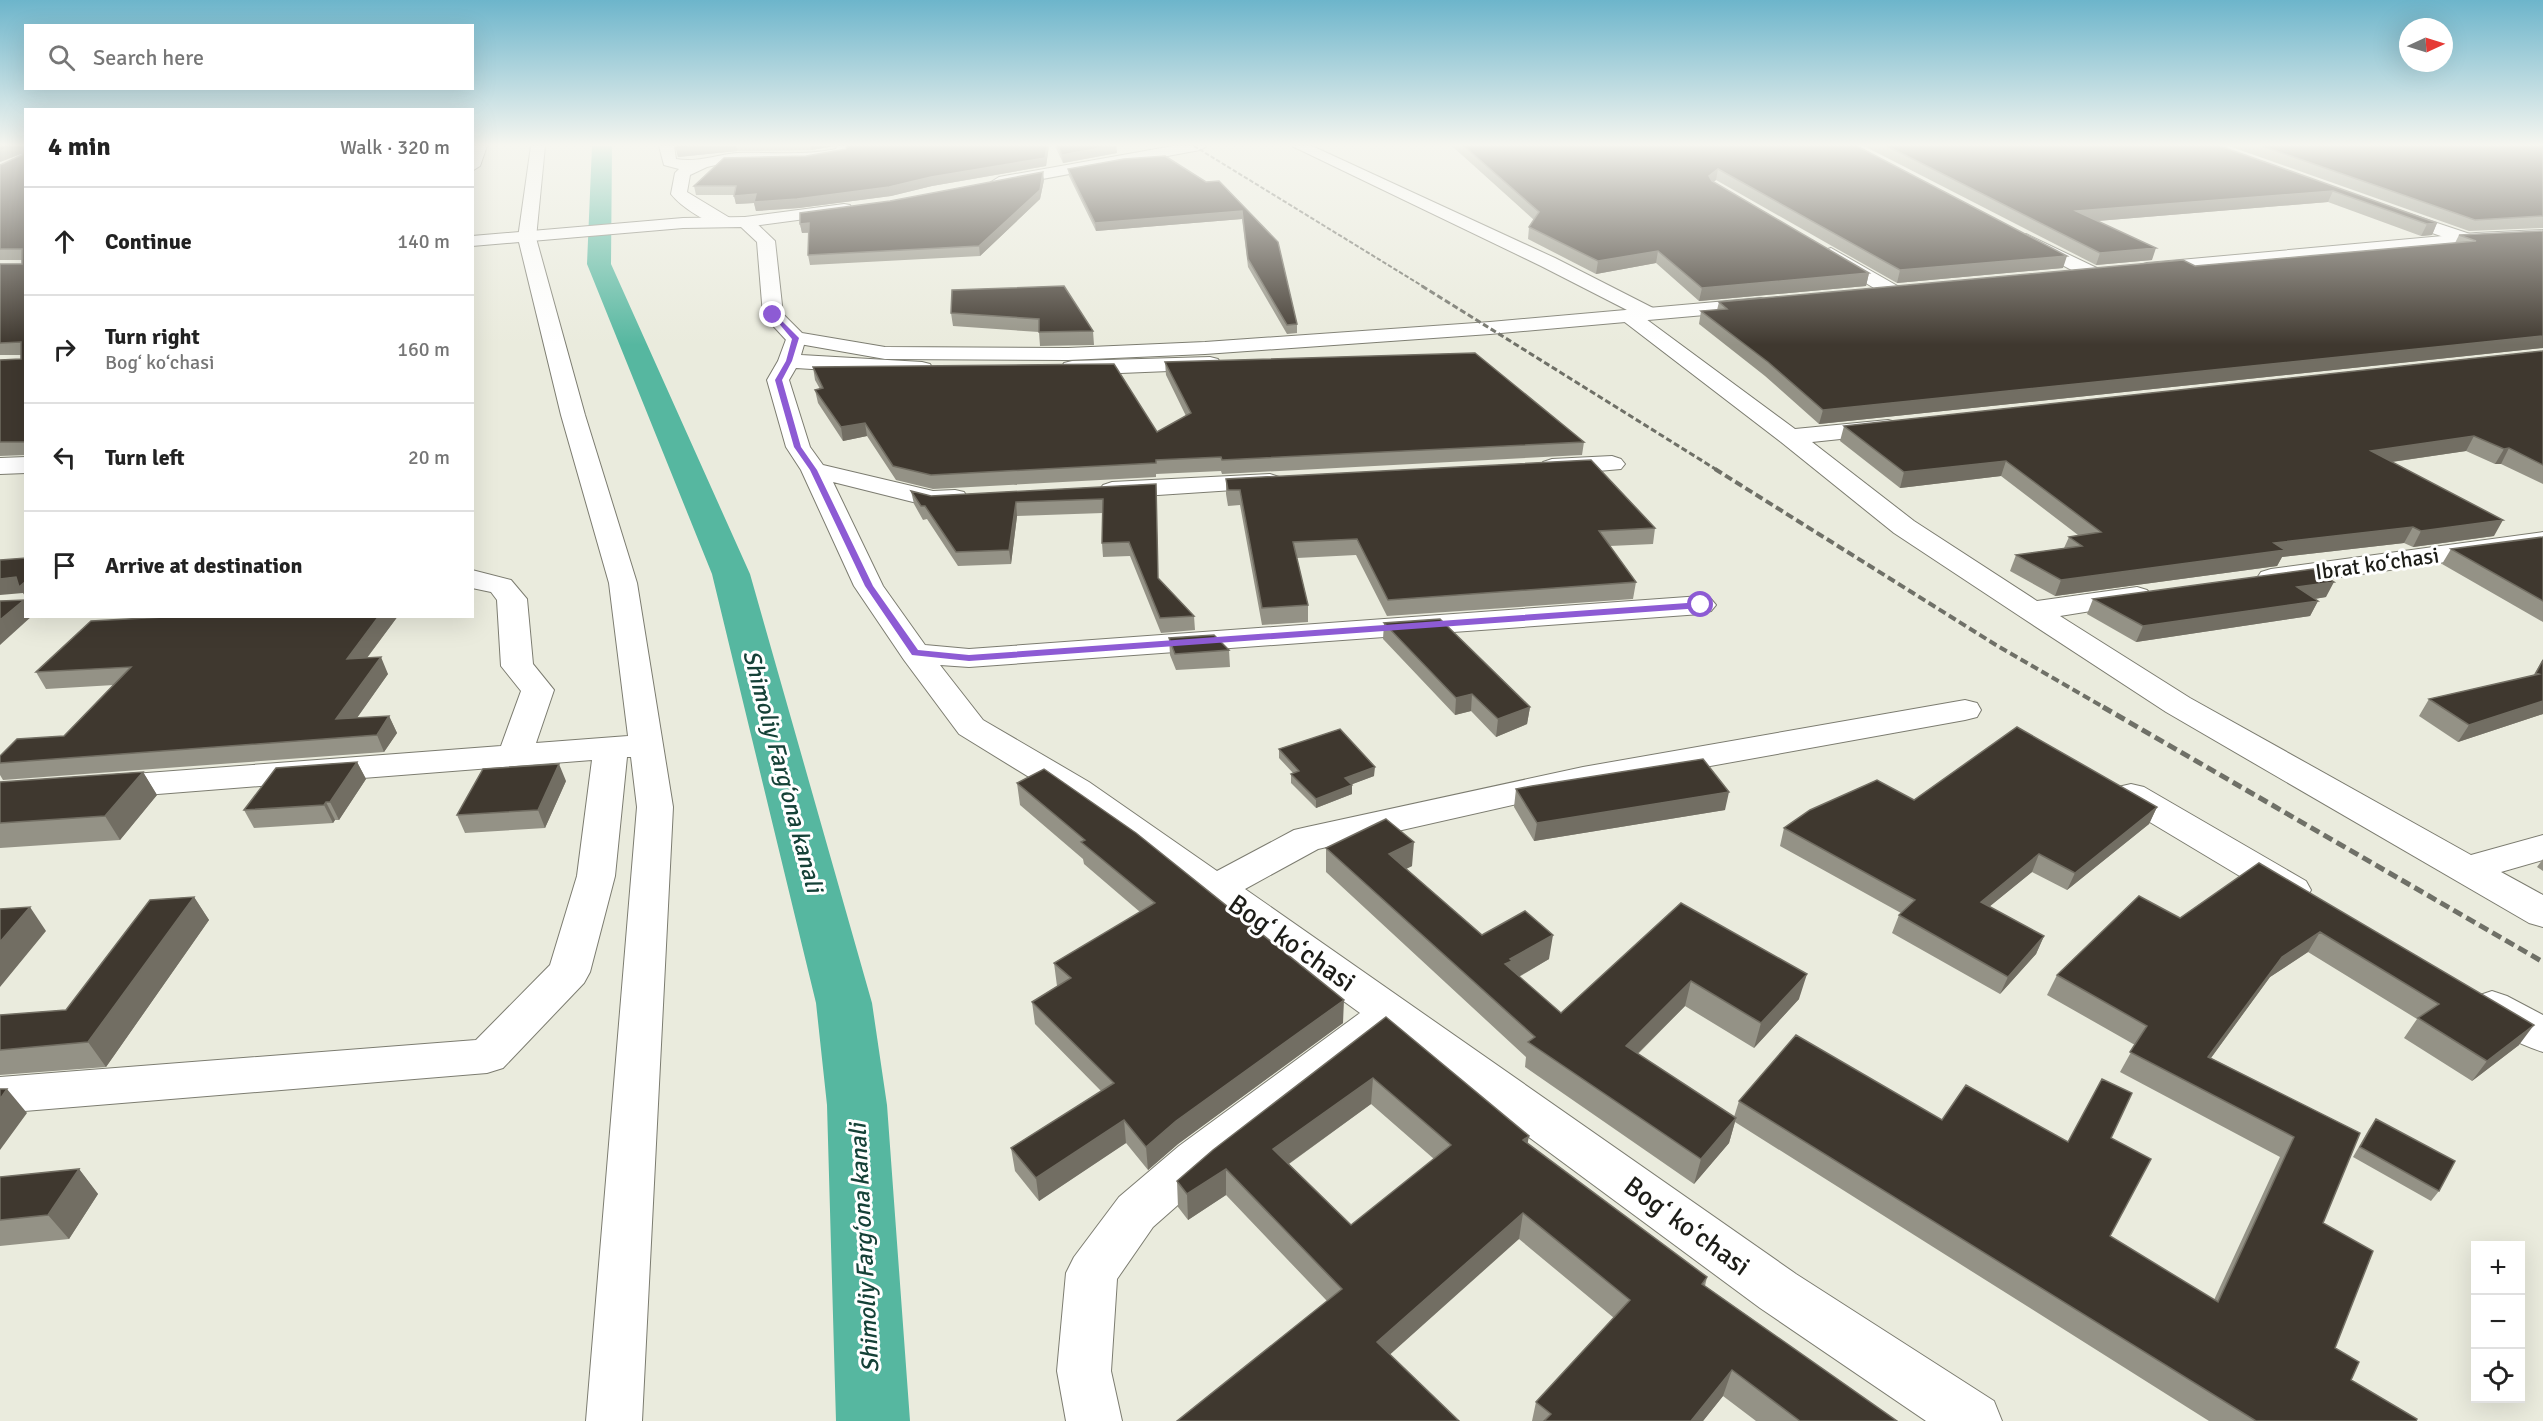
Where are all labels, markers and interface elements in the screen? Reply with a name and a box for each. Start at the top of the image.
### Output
north arrow [2399,18,2453,72]
search box [24,24,474,90]
icon: search [45,41,78,74]
text: Search here [93,44,204,71]
text: 4 min [48,131,111,163]
text: Walk · 320 m [340,135,450,160]
icon: ahead [48,225,81,258]
text: Continue [105,228,192,255]
text: 140 m [397,229,450,254]
route end [759,301,785,327]
text: Turn right [105,323,200,350]
icon: right [48,333,81,366]
text: 160 m [397,337,450,362]
text: Bogʻ koʻchasi [105,350,214,375]
icon: left [48,441,81,474]
text: Turn left [105,444,185,471]
text: 20 m [408,445,450,470]
street label: Ibrat koʻchasi [2313,541,2441,586]
icon: arrive [48,549,81,582]
text: Arrive at destination [105,552,302,579]
route start [1687,591,1713,617]
water label: Shimoliy Fargʻona kanali [736,647,830,898]
street label: Bogʻ koʻchasi [1222,888,1362,999]
water label: Shimoliy Fargʻona kanali [842,1120,886,1373]
street label: Bogʻ koʻchasi [1617,1170,1756,1283]
map controls [2471,1241,2525,1403]
button: + [2471,1241,2525,1295]
button: − [2471,1295,2525,1349]
button: locate [2471,1349,2525,1403]

